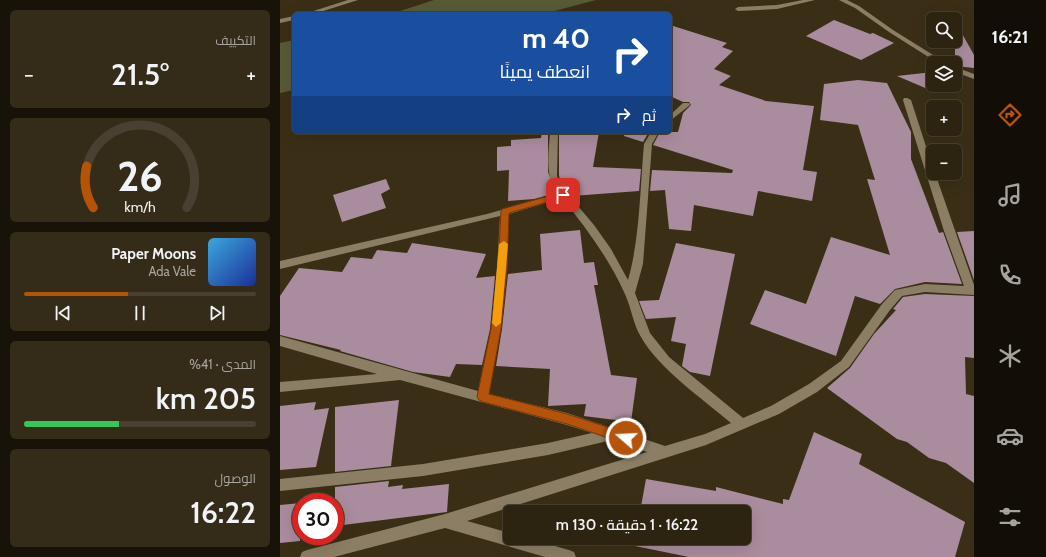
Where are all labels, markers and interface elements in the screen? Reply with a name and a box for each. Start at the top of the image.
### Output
map controls [926,12,962,180]
button: search [926,12,962,48]
text: 40 m [522,21,590,55]
text: 16:21 [992,26,1028,48]
icon: right [604,28,656,80]
text: التكييف [215,32,256,48]
text: 21.5° [111,56,169,93]
button: layers [926,56,962,92]
text: − [24,61,34,88]
text: + [246,61,256,88]
text: انعطف يمينًا [500,61,590,83]
button: + [926,100,962,136]
icon: directions [996,101,1024,129]
icon: right [612,104,634,126]
text: ثم [642,107,656,125]
button: − [926,144,962,180]
text: 26 [117,151,163,201]
pin [546,178,580,212]
icon: music [996,181,1024,209]
icon: arrive [552,184,574,206]
text: km/h [124,198,156,216]
text: Paper Moons [111,245,196,263]
icon: phone [996,261,1024,289]
text: Ada Vale [148,263,196,279]
icon: previous [52,302,74,324]
icon: pause [129,302,151,324]
icon: next [206,302,228,324]
icon: climate [996,342,1024,370]
text: المدى · 41% [189,356,256,372]
text: 205 km [156,380,256,417]
position arrow [605,417,647,459]
icon: car [996,422,1024,450]
text: الوصول [215,470,256,486]
speed limit sign: 30 [292,493,344,545]
text: 16:22 [190,494,256,531]
icon: filters [996,503,1024,531]
text: 16:22 · 1 دقيقة · 130 m [556,516,698,534]

